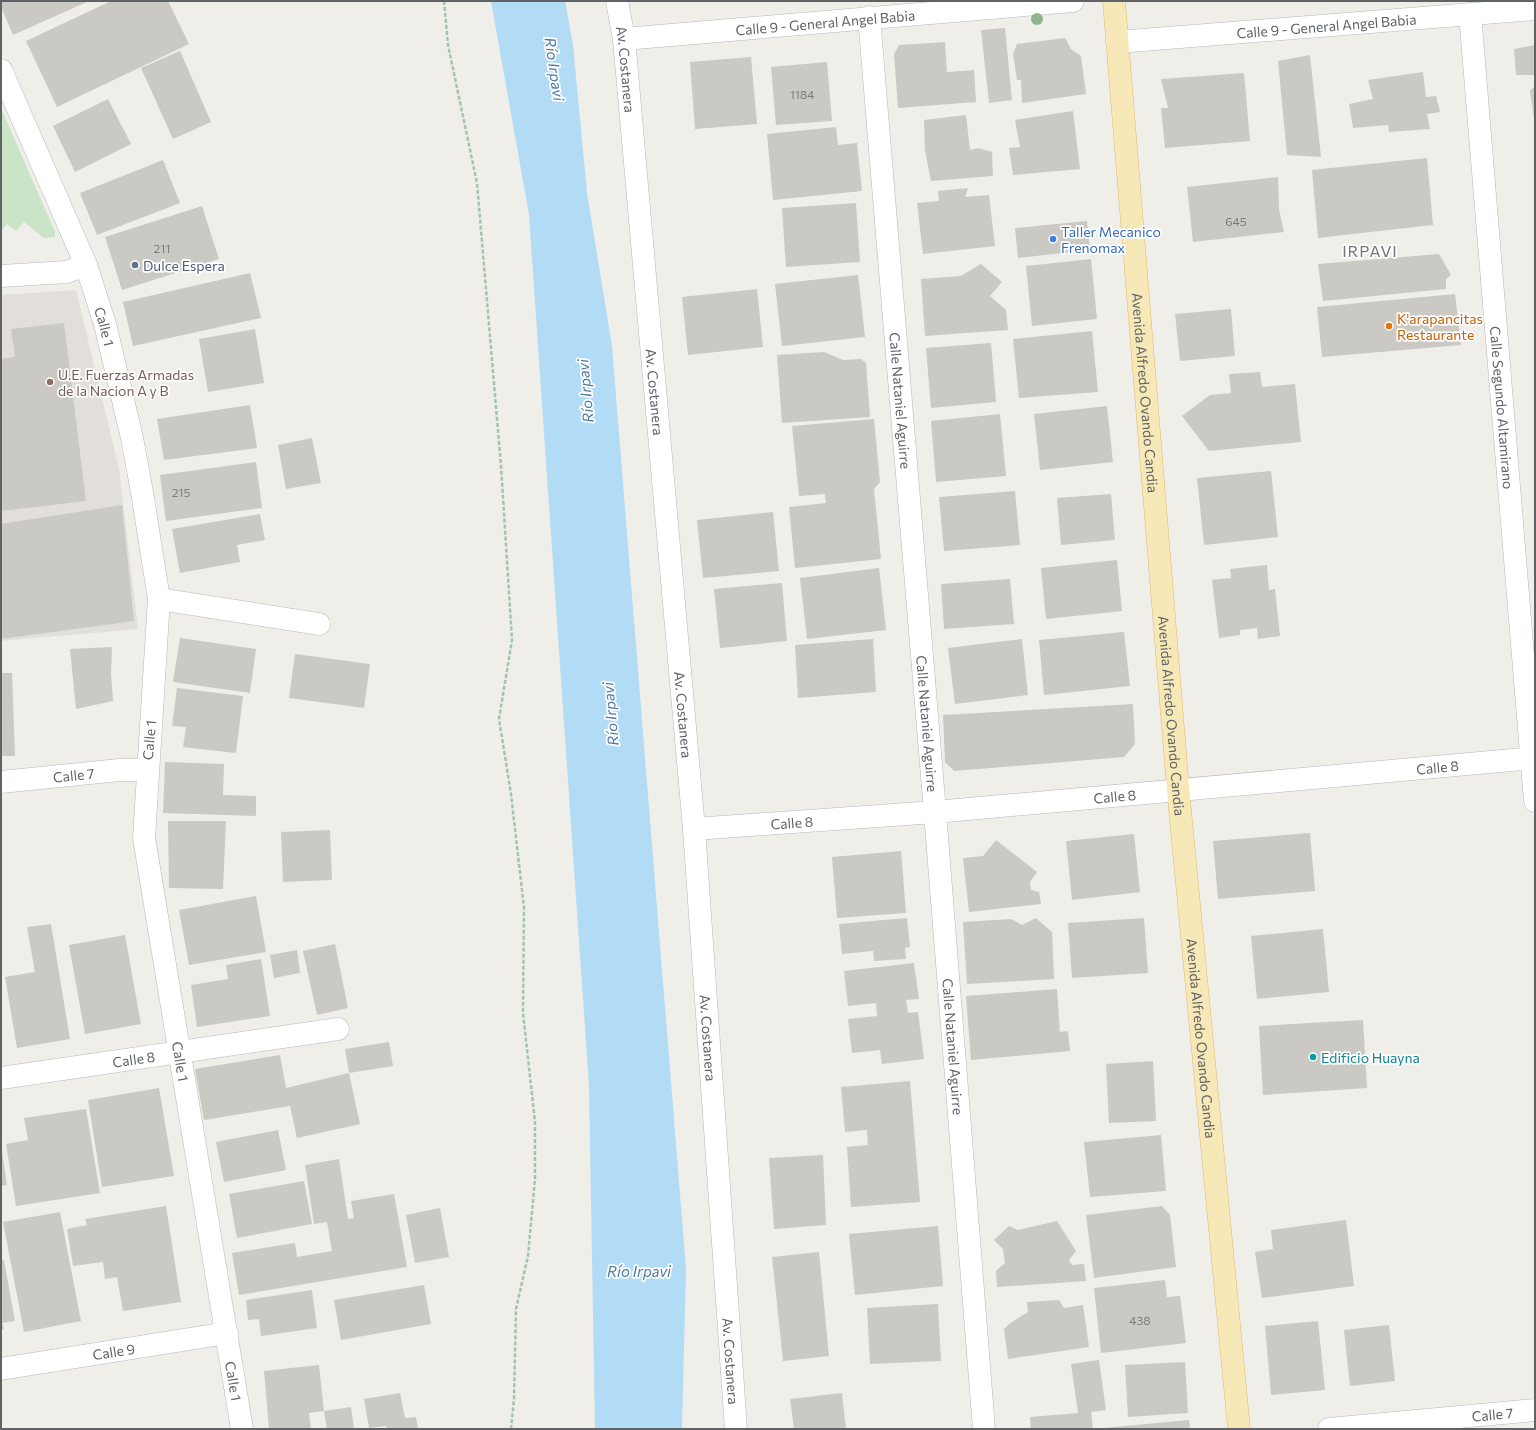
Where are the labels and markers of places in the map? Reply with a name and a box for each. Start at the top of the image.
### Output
place label: Taller Mecanico Frenomax [1061,223,1161,256]
marker: Taller Mecanico Frenomax [1048,234,1058,244]
place label: Dulce Espera [143,257,225,274]
marker: Dulce Espera [130,260,140,270]
place label: K'arapancitas Restaurante [1397,310,1483,343]
marker: K'arapancitas Restaurante [1384,321,1394,331]
place label: U.E. Fuerzas Armadas de la Nacion A y B [58,366,194,399]
marker: U.E. Fuerzas Armadas de la Nacion A y B [45,377,55,387]
place label: Edificio Huayna [1321,1049,1420,1066]
marker: Edificio Huayna [1308,1052,1318,1062]

